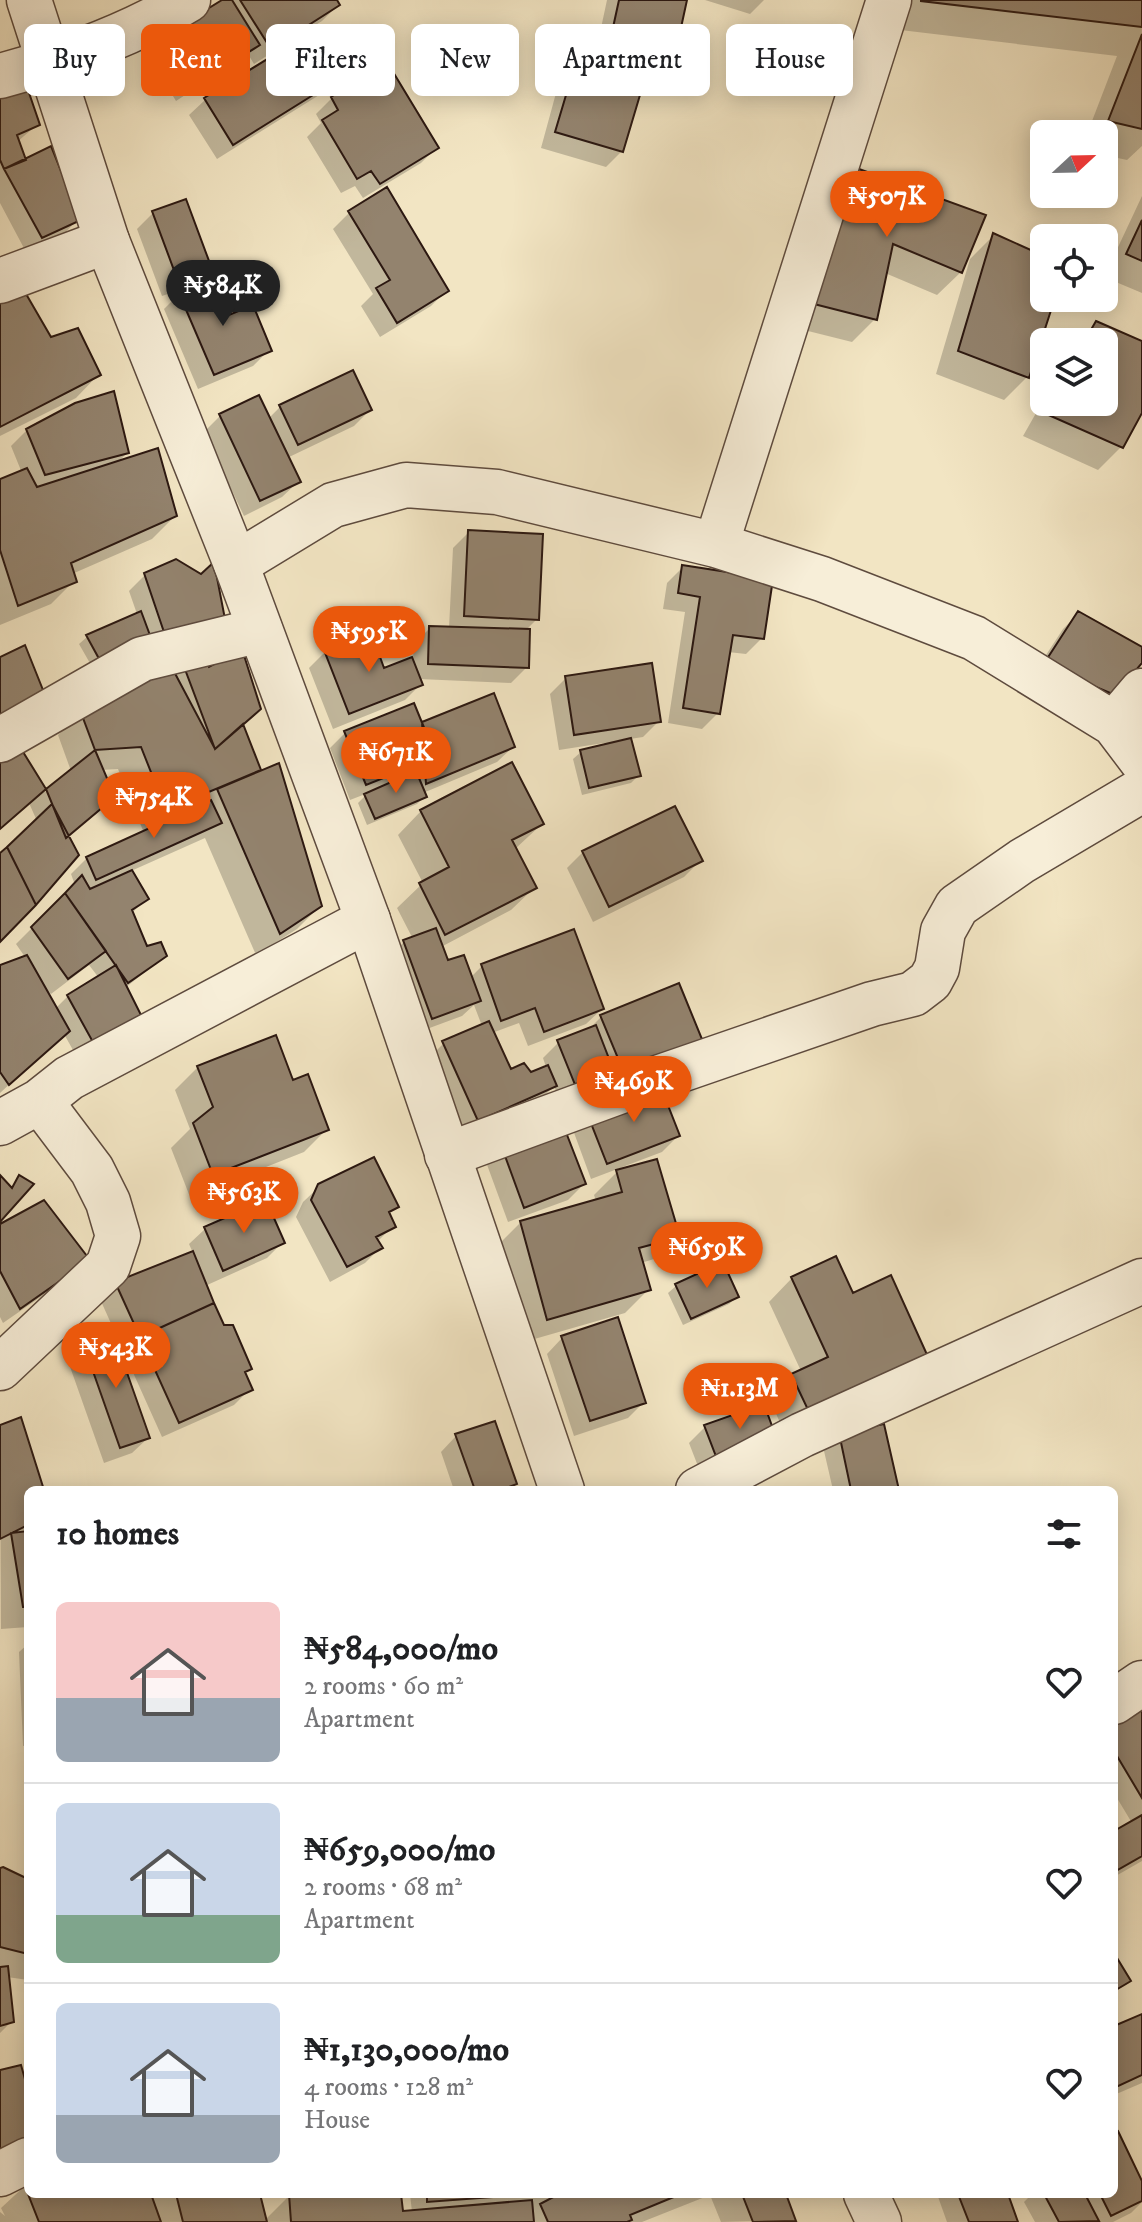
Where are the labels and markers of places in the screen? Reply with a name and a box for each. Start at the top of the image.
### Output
pin: ₦507K [831,171,943,239]
pin: ₦584K [167,260,279,328]
pin: ₦595K [313,606,425,674]
pin: ₦671K [340,727,452,795]
pin: ₦754K [98,772,210,840]
pin: ₦469K [578,1056,690,1124]
pin: ₦563K [188,1167,300,1235]
pin: ₦659K [651,1222,763,1290]
pin: ₦543K [60,1322,172,1390]
pin: ₦1.13M [675,1363,805,1431]

